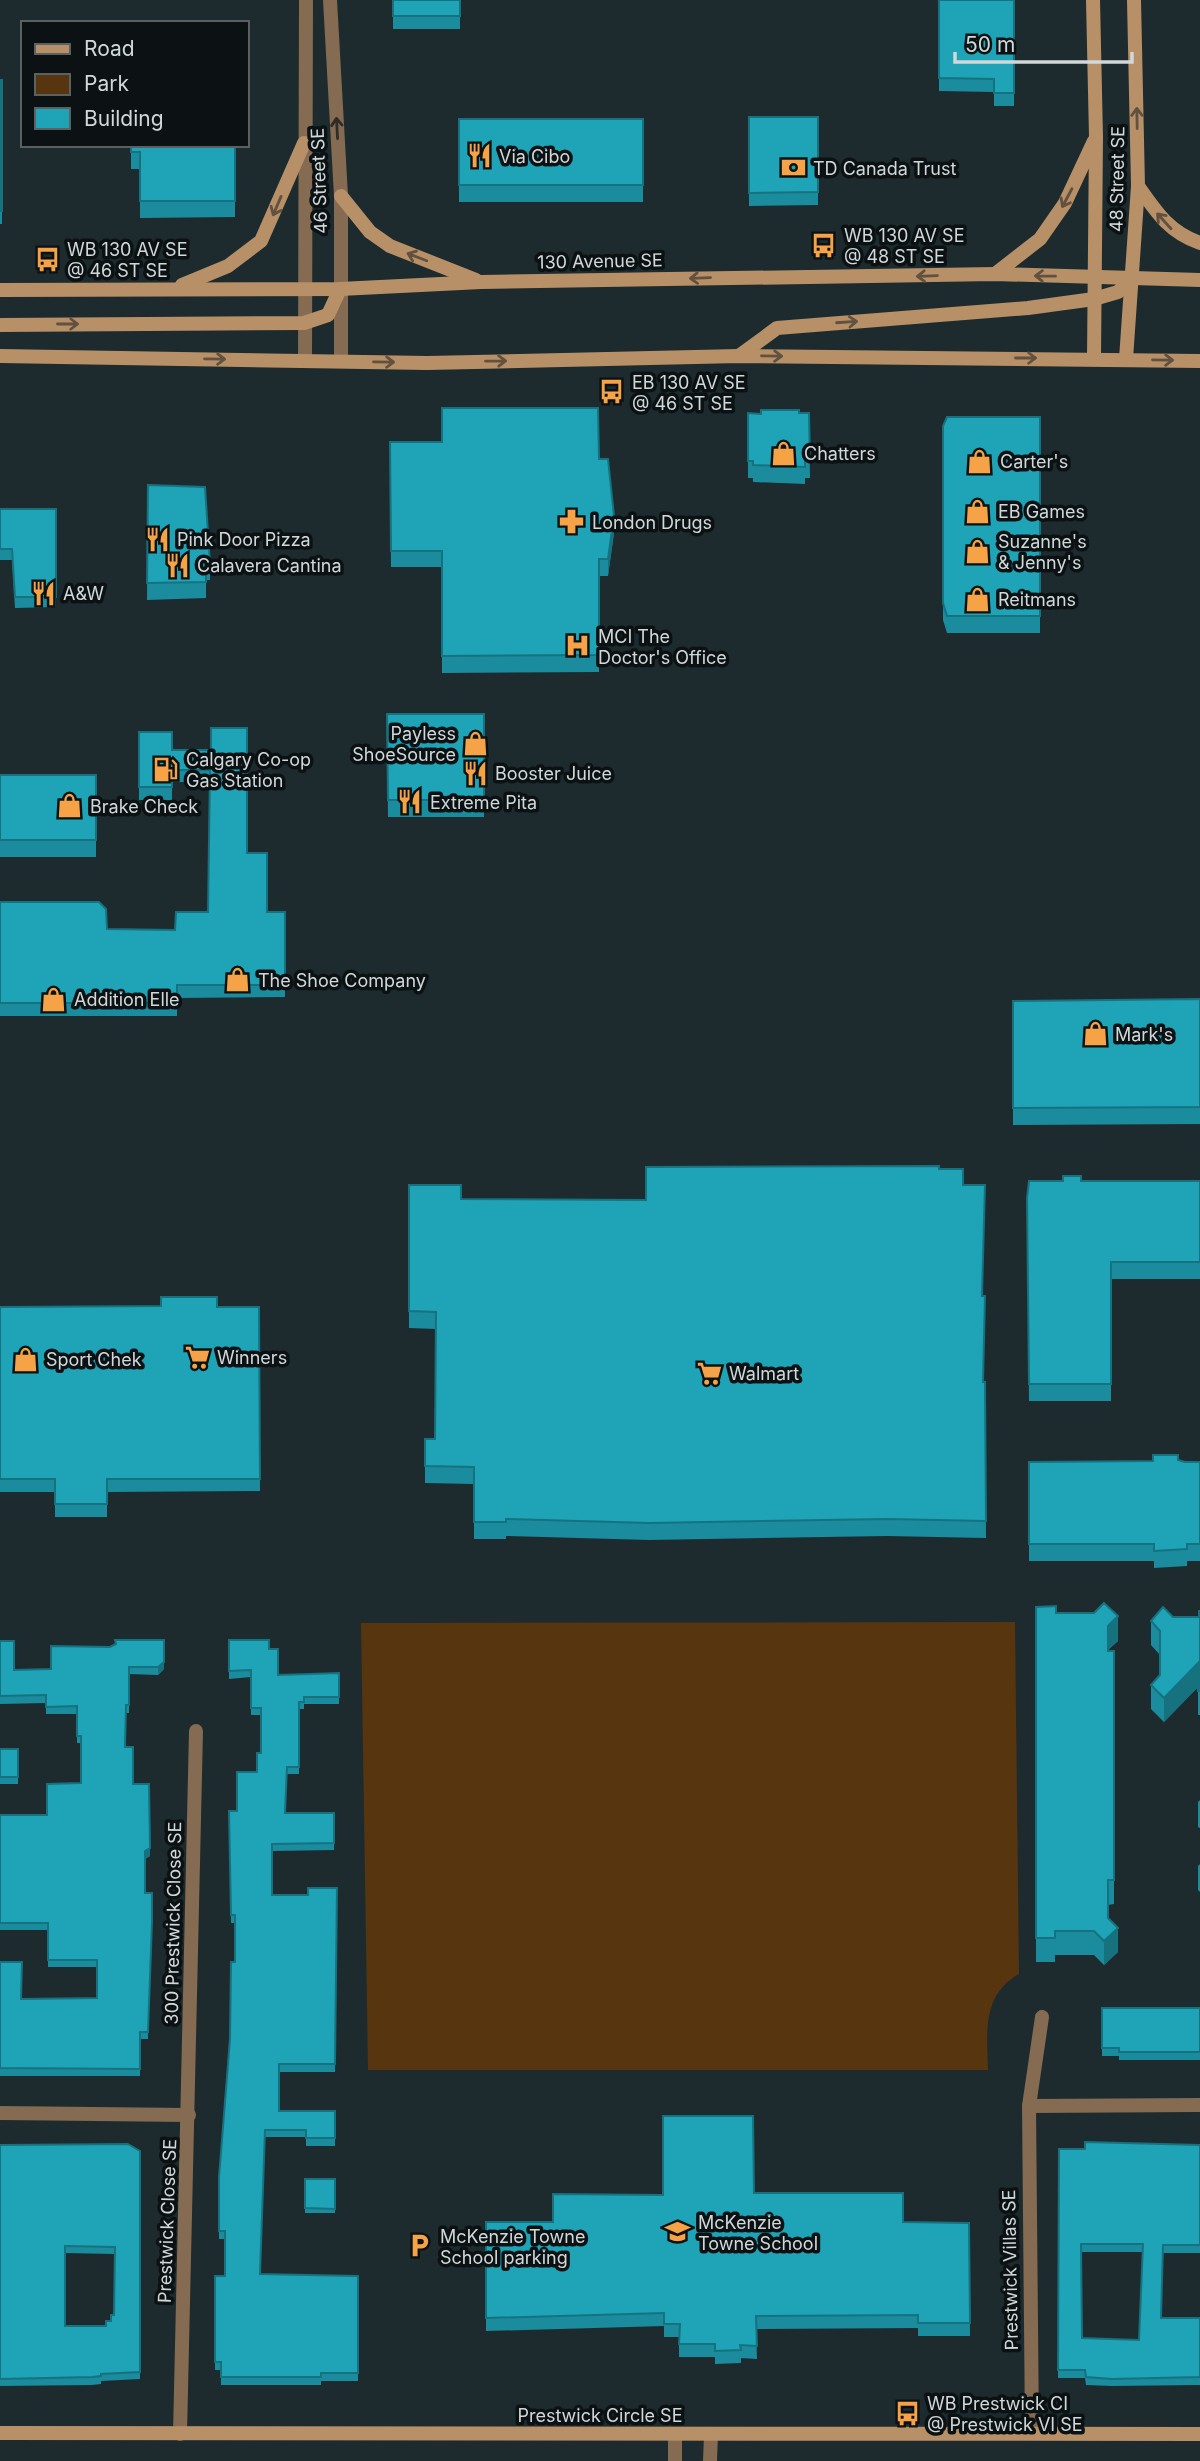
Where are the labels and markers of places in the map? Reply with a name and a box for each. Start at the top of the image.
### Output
restaurant icon: Via Cibo [465,142,493,170]
place label: Via Cibo [499,146,570,167]
bank icon: TD Canada Trust [779,154,807,182]
place label: TD Canada Trust [813,158,956,179]
place label: WB 130 AV SE @ 48 ST SE [844,225,964,267]
bus stop icon: WB 130 AV SE @ 48 ST SE [810,231,838,259]
place label: WB 130 AV SE @ 46 ST SE [67,239,187,281]
bus stop icon: WB 130 AV SE @ 46 ST SE [33,245,61,273]
place label: EB 130 AV SE @ 46 ST SE [632,372,746,414]
bus stop icon: EB 130 AV SE @ 46 ST SE [598,378,626,406]
shop icon: Chatters [770,439,798,467]
place label: Chatters [804,443,876,464]
shop icon: Carter's [966,447,994,475]
place label: Carter's [1000,451,1068,472]
shop icon: EB Games [964,497,992,525]
place label: EB Games [998,501,1085,522]
pharmacy icon: London Drugs [558,508,586,536]
place label: London Drugs [592,512,712,533]
restaurant icon: Pink Door Pizza [143,525,171,553]
place label: Pink Door Pizza [177,529,311,550]
place label: Suzanne's & Jenny's [998,531,1087,573]
shop icon: Suzanne's & Jenny's [964,537,992,565]
restaurant icon: Calavera Cantina [163,551,191,579]
place label: Calavera Cantina [197,555,342,576]
restaurant icon: A&W [29,579,57,607]
place label: A&W [63,583,104,604]
shop icon: Reitmans [964,585,992,613]
place label: Reitmans [998,589,1076,610]
place label: MCI The Doctor's Office [598,626,727,668]
hospital icon: MCI The Doctor's Office [564,632,592,660]
place label: Payless ShoeSource [352,723,456,765]
shop icon: Payless ShoeSource [462,729,490,757]
place label: Calgary Co-op Gas Station [186,749,311,791]
fuel station icon: Calgary Co-op Gas Station [152,755,180,783]
restaurant icon: Booster Juice [461,759,489,787]
place label: Booster Juice [495,763,612,784]
restaurant icon: Extreme Pita [396,788,424,816]
shop icon: Brake Check [56,792,84,820]
place label: Extreme Pita [430,792,537,813]
place label: Brake Check [90,796,198,817]
shop icon: The Shoe Company [224,966,252,994]
place label: The Shoe Company [258,970,426,991]
shop icon: Addition Elle [40,985,68,1013]
place label: Addition Elle [74,989,180,1010]
shop icon: Mark's [1081,1020,1109,1048]
place label: Mark's [1115,1024,1173,1045]
supermarket icon: Winners [183,1343,211,1371]
shop icon: Sport Chek [12,1345,40,1373]
place label: Winners [217,1347,287,1368]
place label: Sport Chek [46,1349,142,1370]
supermarket icon: Walmart [695,1359,723,1387]
place label: Walmart [729,1363,799,1384]
place label: McKenzie Towne School [698,2212,818,2254]
school or university icon: McKenzie Towne School [664,2218,692,2246]
place label: McKenzie Towne School parking [440,2226,585,2268]
parking icon: McKenzie Towne School parking [406,2232,434,2260]
place label: WB Prestwick CI @ Prestwick VI SE [927,2393,1083,2435]
bus stop icon: WB Prestwick CI @ Prestwick VI SE [893,2399,921,2427]

